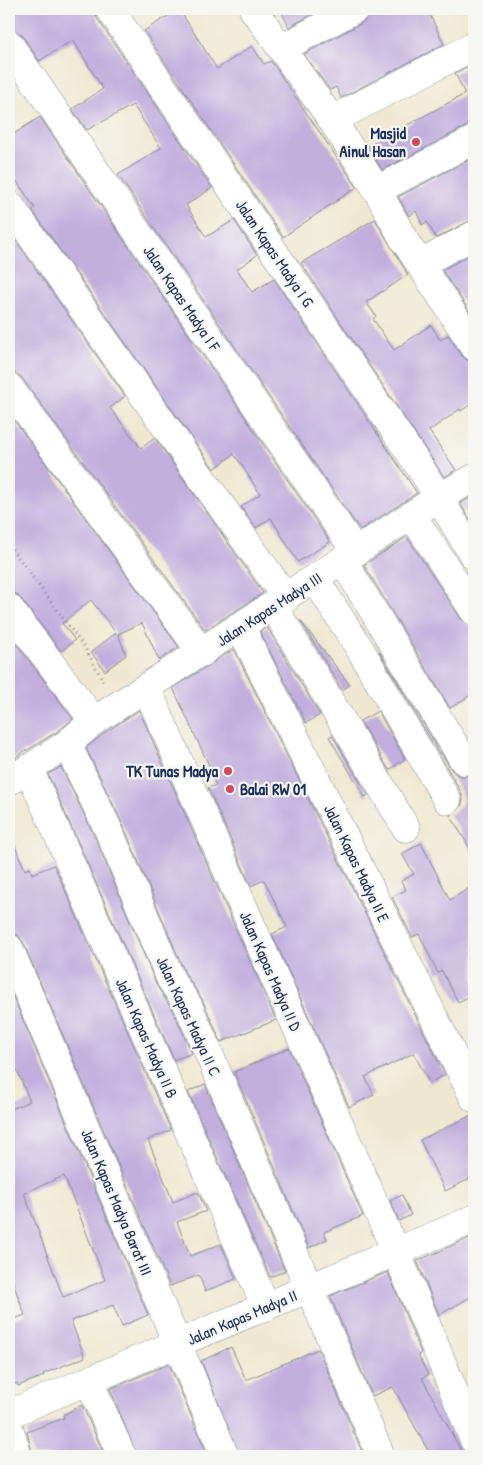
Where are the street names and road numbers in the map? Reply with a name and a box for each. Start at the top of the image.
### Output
street label: Jalan Kapas Madya I G [231,195,319,311]
street label: Jalan Kapas Madya I F [138,241,226,356]
street label: Jalan Kapas Madya III [212,567,326,651]
street label: Jalan Kapas Madya II E [319,801,395,925]
street label: Jalan Kapas Madya II D [235,908,307,1035]
street label: Jalan Kapas Madya II C [152,952,227,1080]
street label: Jalan Kapas Madya II B [111,974,183,1102]
street label: Jalan Kapas Madya Barat III [76,1125,158,1279]
street label: Jalan Kapas Madya II [184,1284,300,1350]

